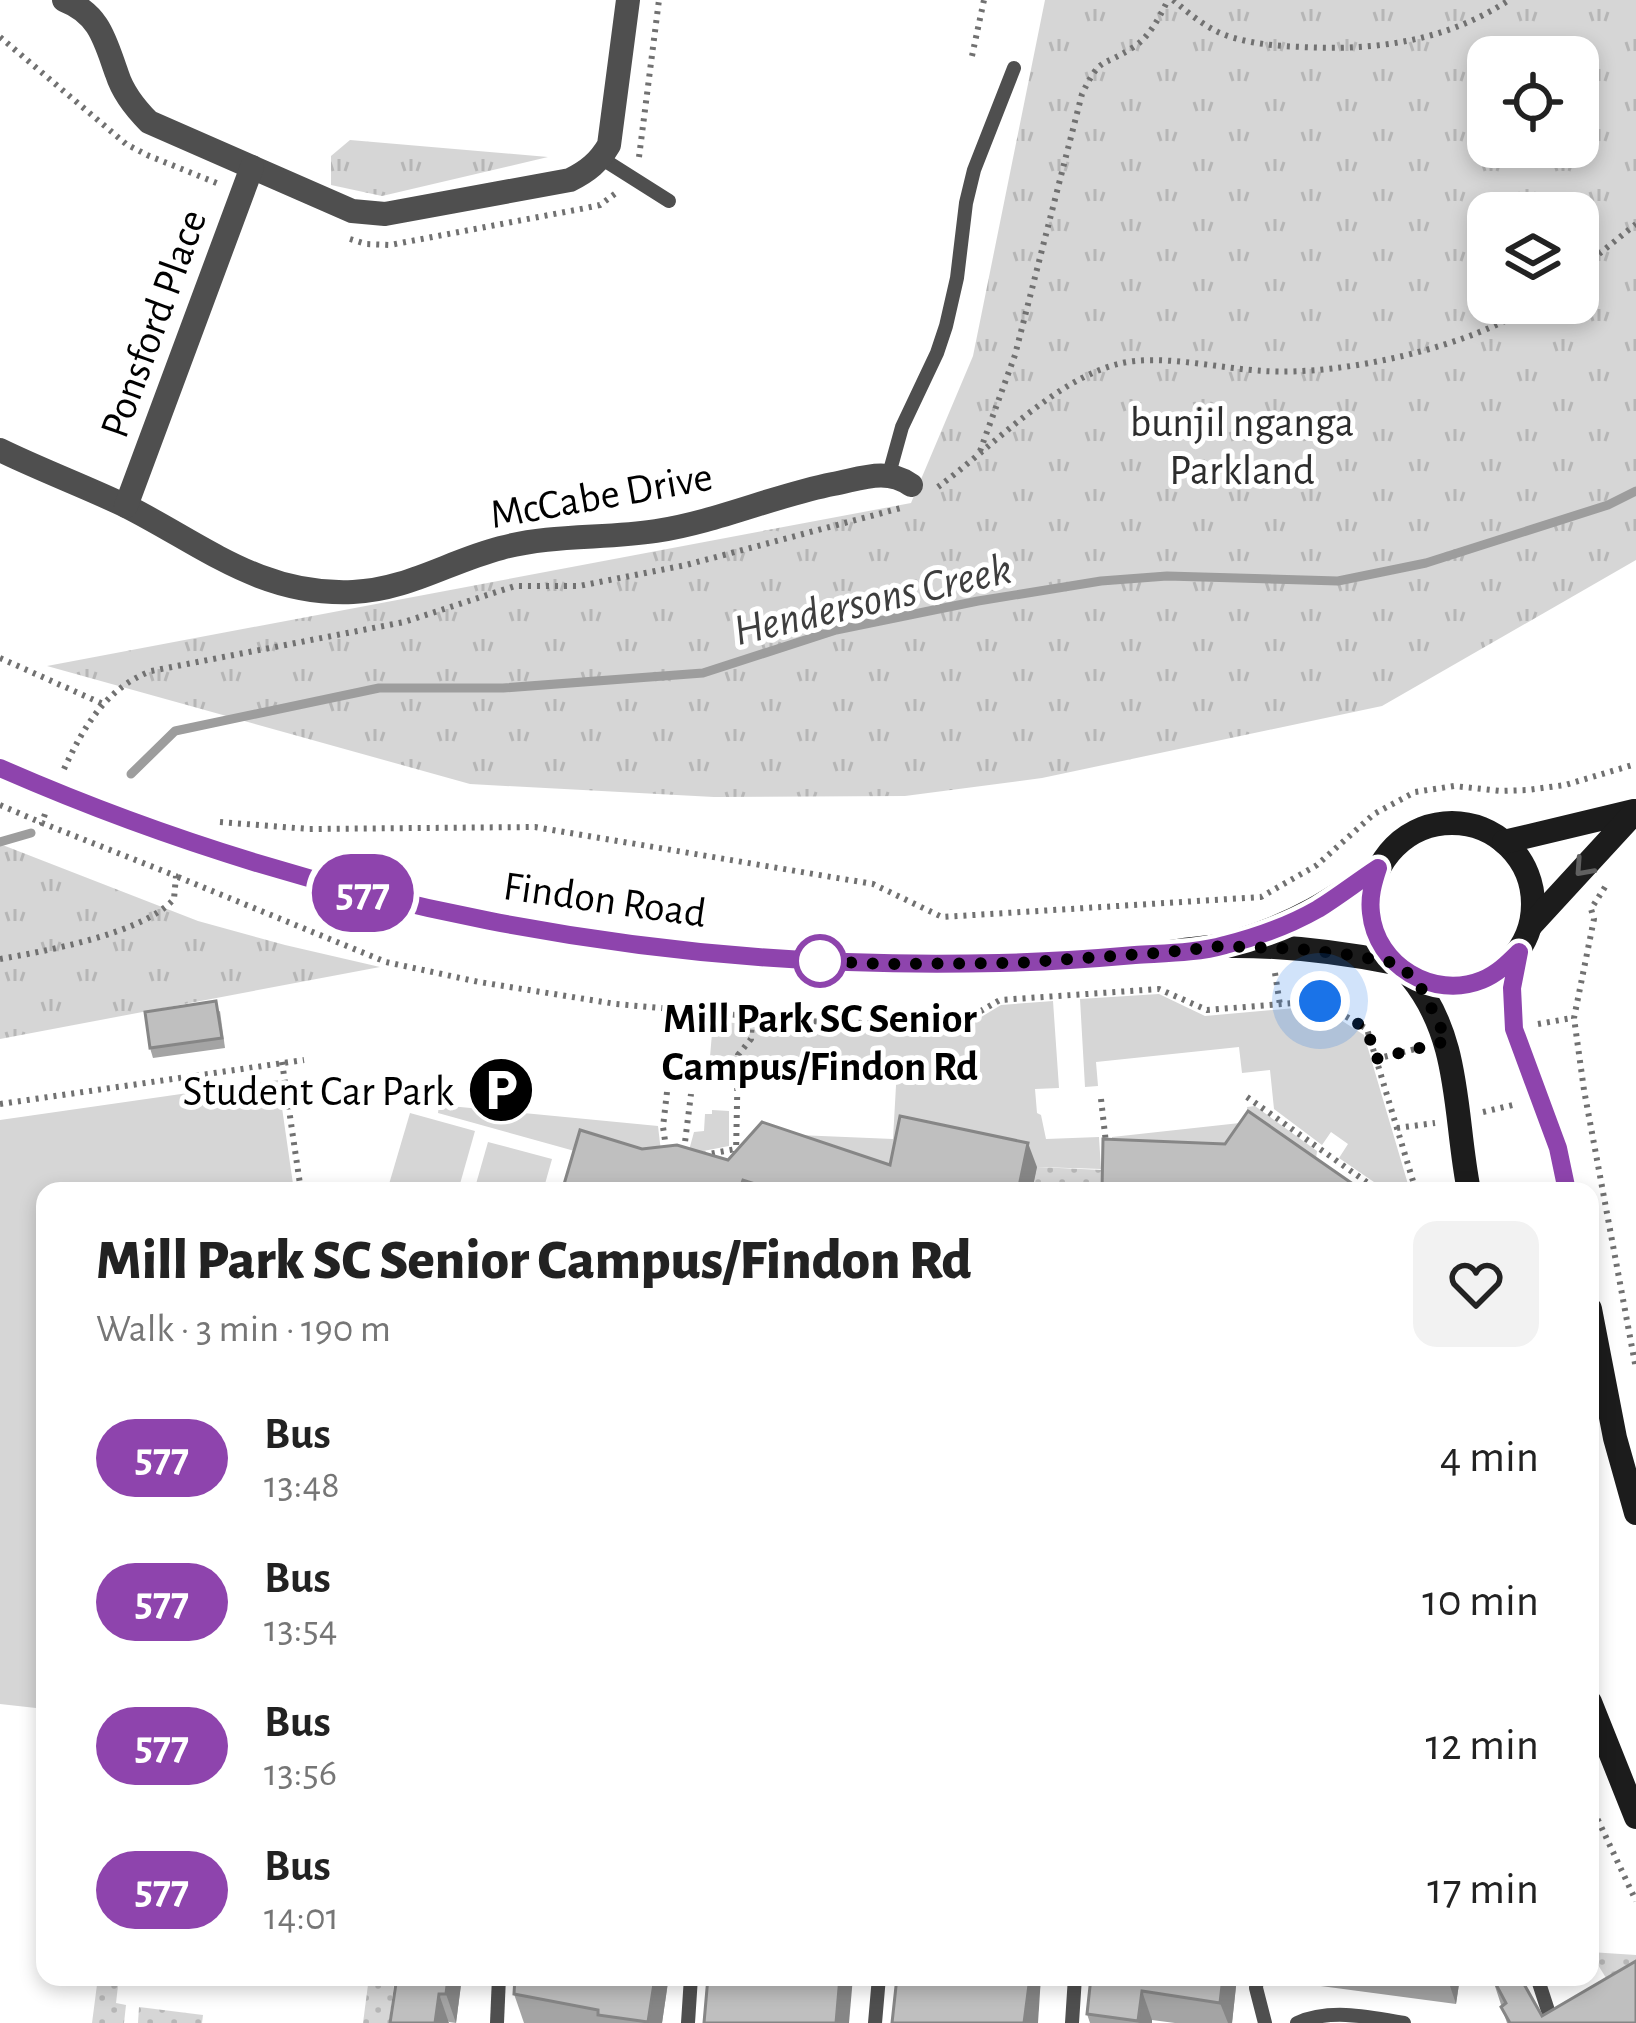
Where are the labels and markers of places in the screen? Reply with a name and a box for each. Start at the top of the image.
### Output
marker: Mill Park SC Senior Campus/Findon Rd [795,936,845,986]
place label: Mill Park SC Senior Campus/Findon Rd [662,998,978,1088]
parking icon: Student Car Park [466,1055,536,1125]
place label: Student Car Park [182,1071,454,1113]

